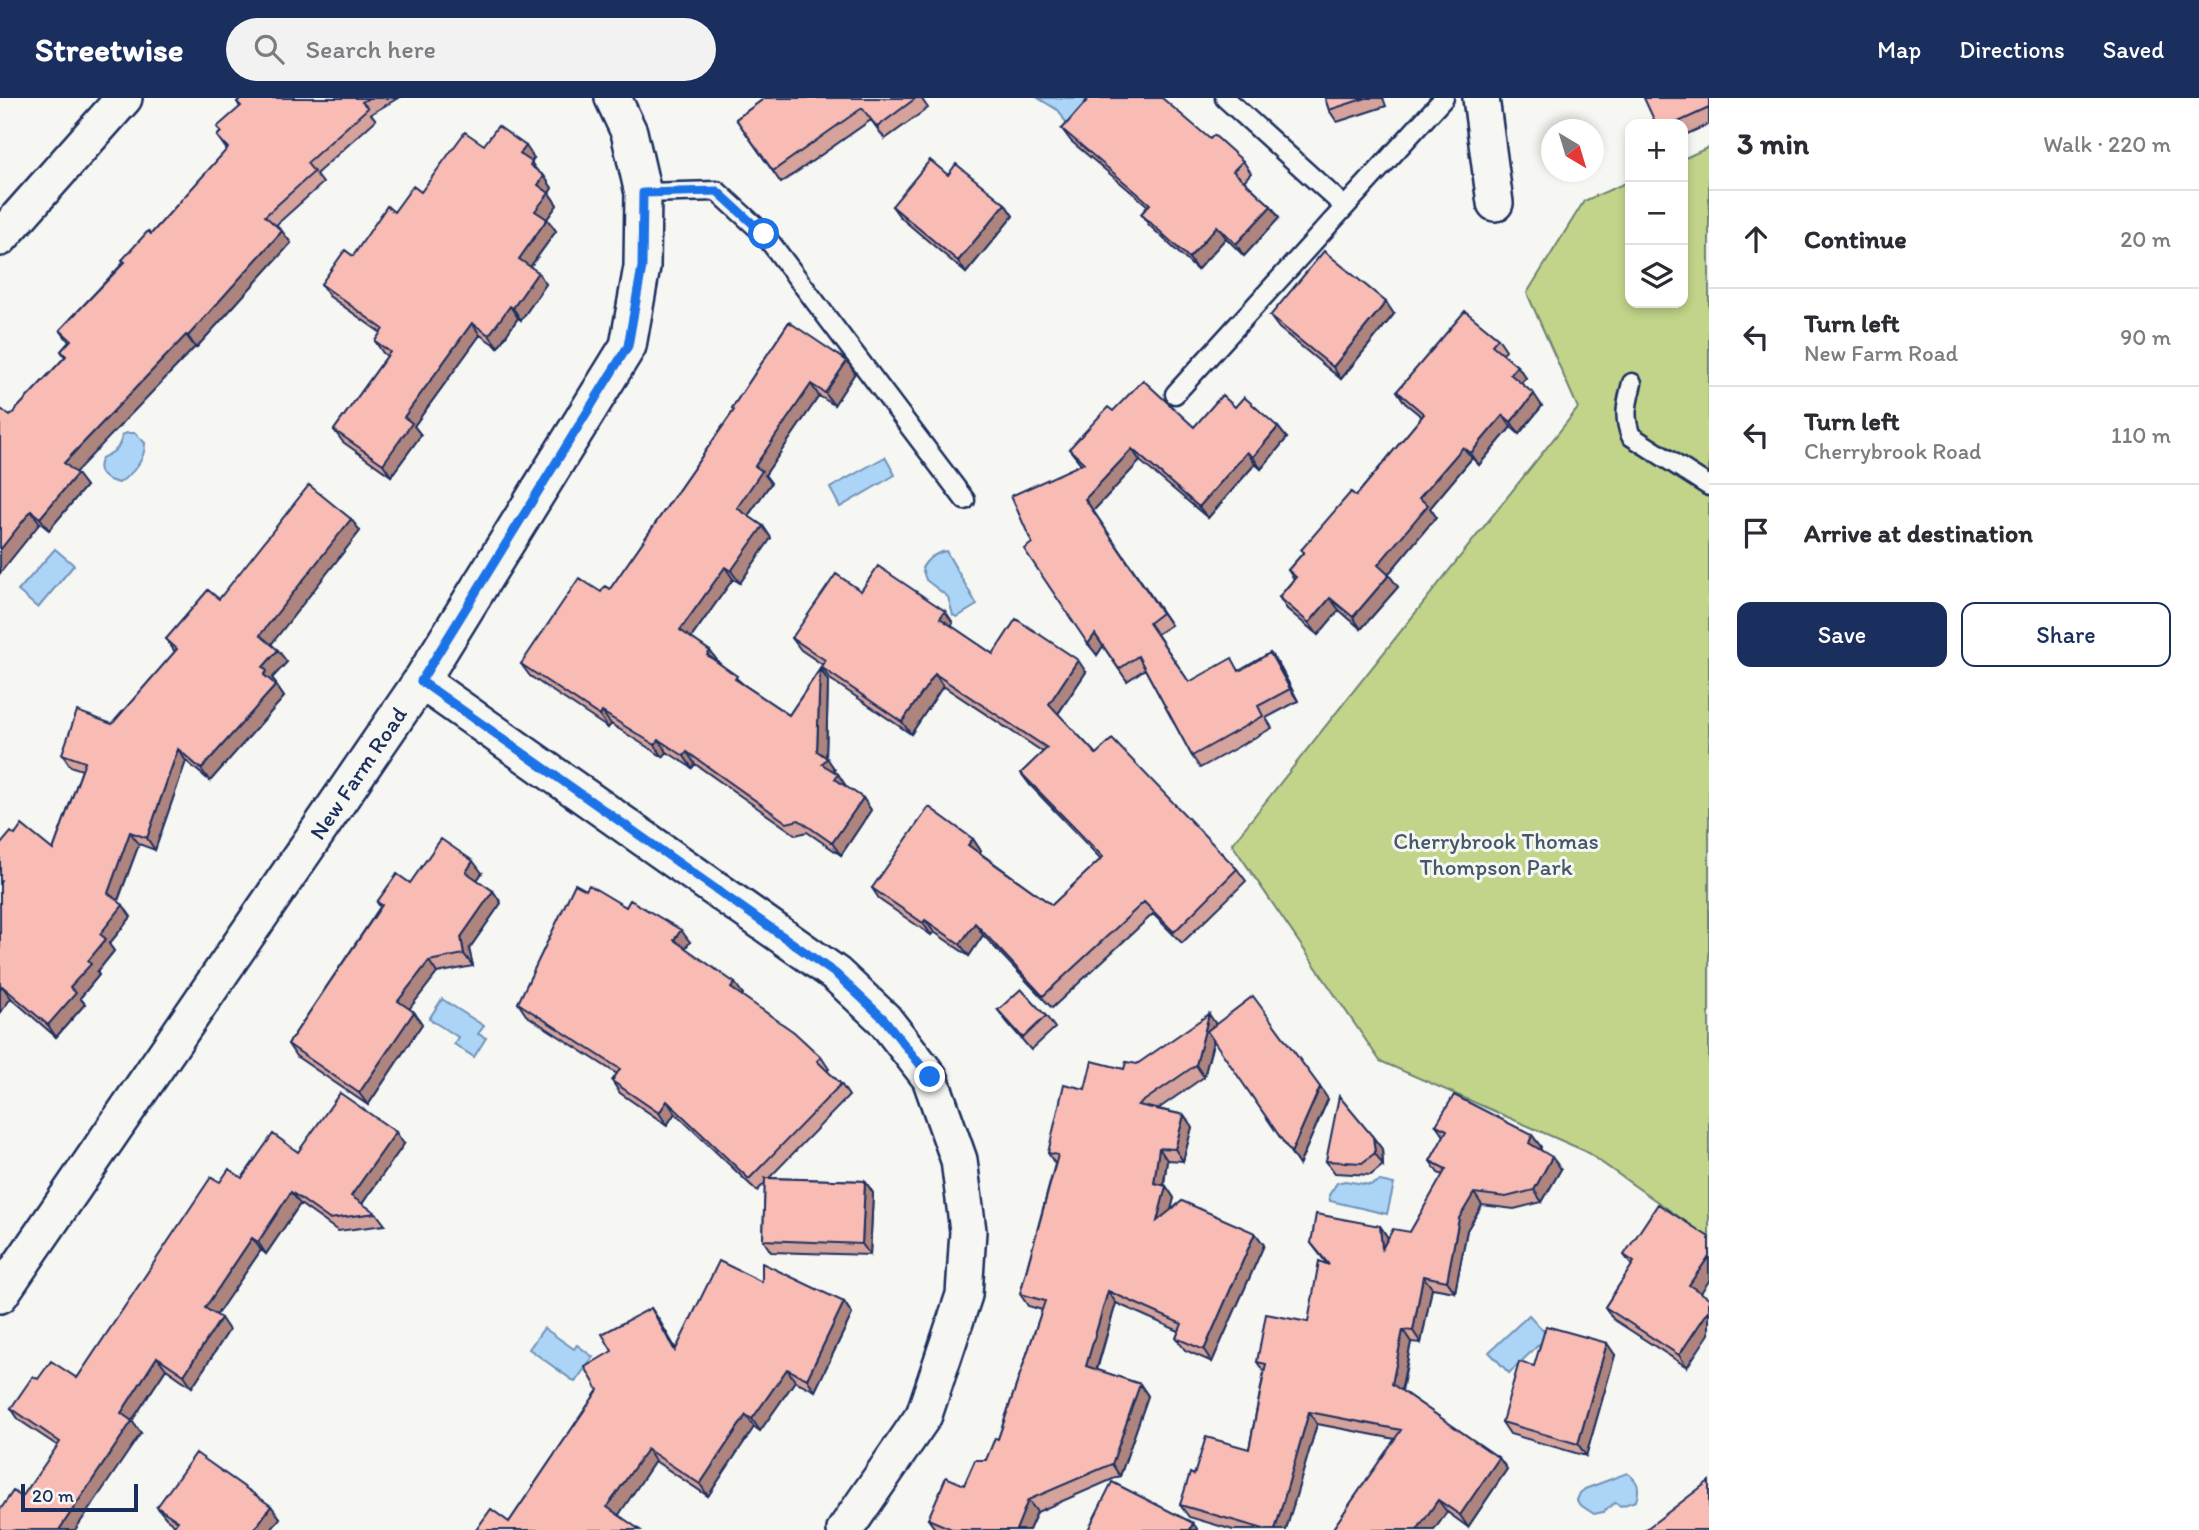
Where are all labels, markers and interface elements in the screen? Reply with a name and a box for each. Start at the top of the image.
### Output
search box [226,18,716,81]
text: Streetwise [35,30,184,69]
icon: search [250,30,288,68]
text: Search here [306,33,436,65]
text: Map [1877,35,1921,64]
text: Directions [1959,35,2065,64]
text: Saved [2103,35,2164,64]
north arrow [1541,119,1604,182]
map controls [1625,119,1688,308]
button: + [1625,119,1688,182]
text: 3 min [1737,125,1809,162]
text: Walk · 220 m [2043,130,2171,158]
button: − [1625,182,1688,245]
route start [748,218,779,249]
icon: ahead [1737,220,1775,258]
text: Continue [1804,223,1907,255]
text: 20 m [2120,225,2171,253]
button: layers [1625,245,1688,308]
text: Turn left [1804,307,1900,339]
icon: left [1737,318,1775,356]
text: 90 m [2120,323,2171,351]
text: New Farm Road [1804,339,1958,367]
text: Turn left [1804,405,1900,437]
icon: left [1737,416,1775,454]
text: 110 m [2111,421,2171,449]
text: Cherrybrook Road [1804,437,1981,465]
icon: arrive [1737,514,1775,552]
text: Arrive at destination [1804,517,2033,549]
button: Save [1737,602,1947,667]
button: Share [1961,602,2171,667]
street label: New Farm Road [303,701,413,845]
park label: Cherrybrook Thomas Thompson Park [1393,827,1599,881]
route end [914,1061,945,1092]
scale bar [21,1481,138,1513]
text: 20 m [32,1484,74,1507]

